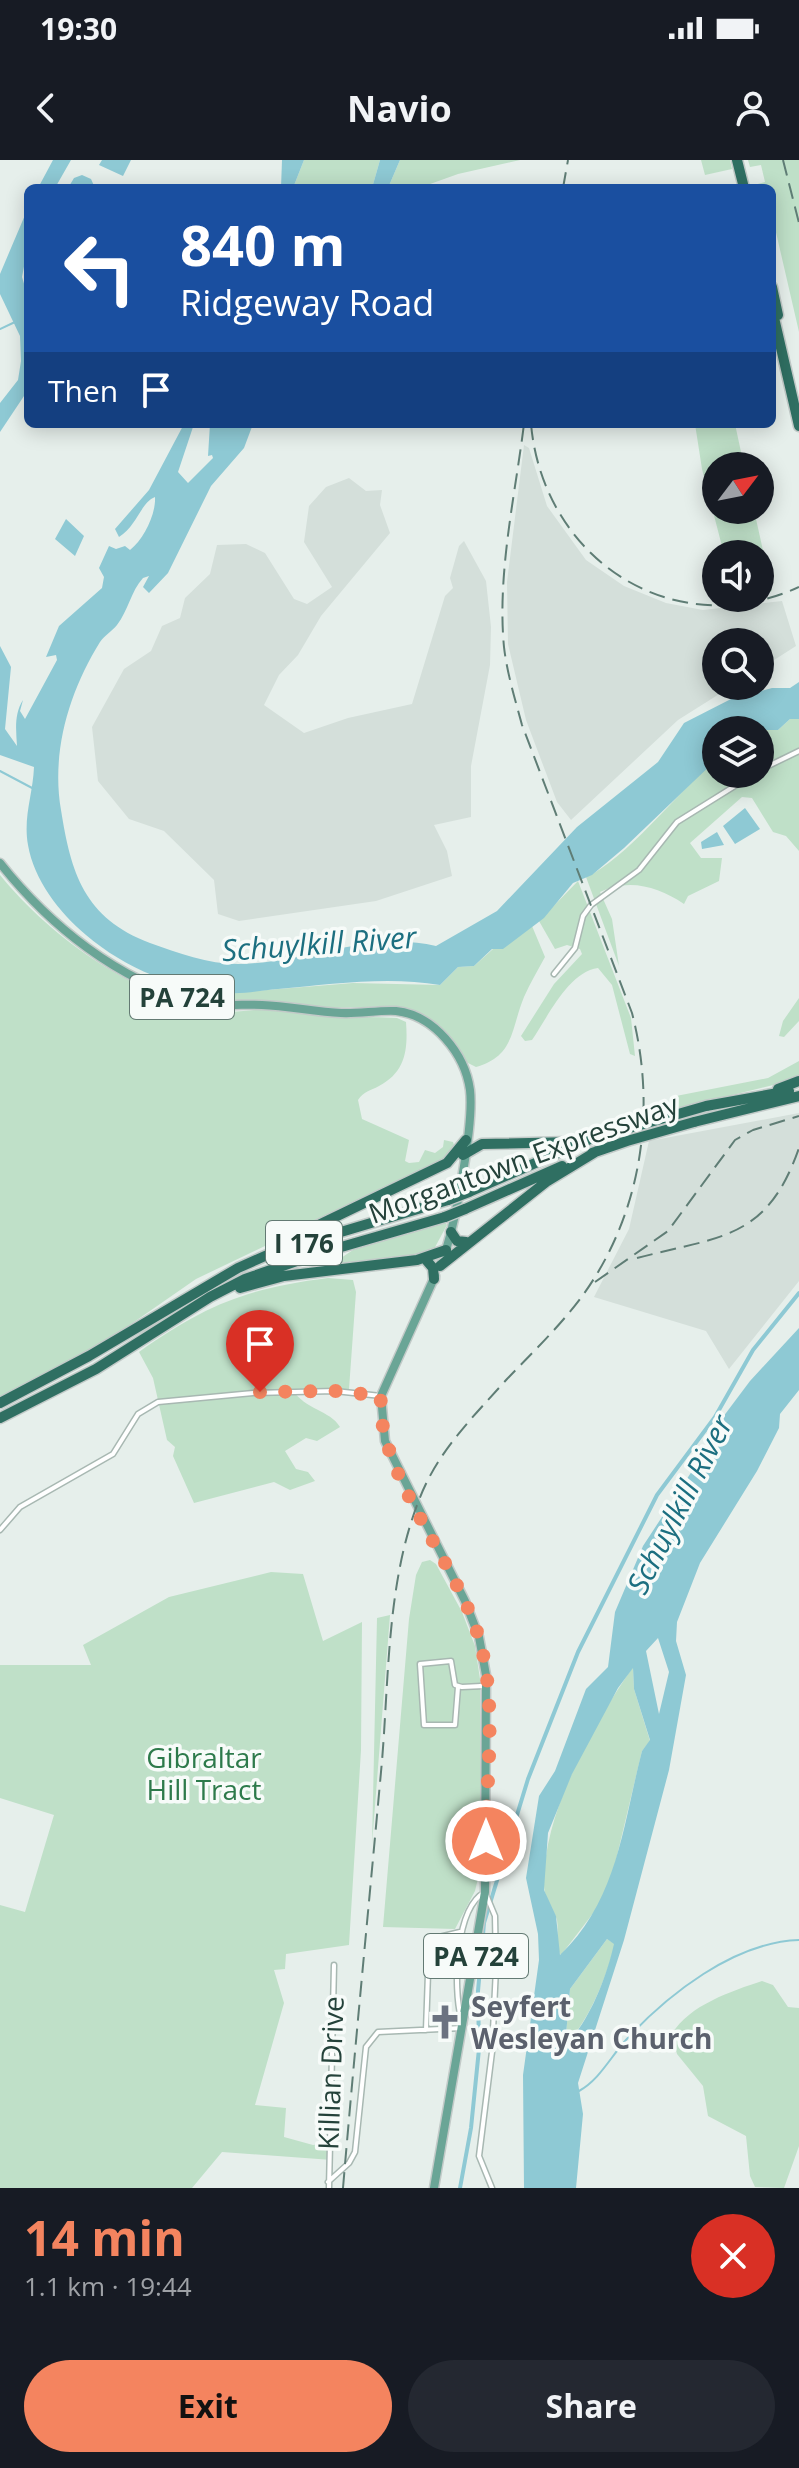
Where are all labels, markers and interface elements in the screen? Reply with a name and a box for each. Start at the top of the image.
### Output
text: 19:30 [40,8,117,49]
text: Navio [347,84,452,133]
icon: back [24,86,68,130]
icon: person [731,86,775,130]
text: 840 m [180,206,346,282]
icon: left [48,216,152,320]
text: Ridgeway Road [180,278,434,327]
icon: arrive [134,368,178,412]
text: Then [48,370,118,411]
north arrow [702,452,774,524]
map controls [702,452,774,788]
button: sound [702,540,774,612]
button: search [702,628,774,700]
button: layers [702,716,774,788]
water label: Schuylkill River [220,916,419,970]
road number: PA 724 [130,975,234,1019]
street label: Morgantown Expressway [363,1084,684,1232]
road number: I 176 [266,1221,342,1265]
pin [226,1310,294,1392]
icon: arrive [238,1322,282,1366]
water label: Schuylkill River [616,1407,742,1600]
park label: Gibraltar Hill Tract [146,1738,262,1808]
position arrow [444,1799,528,1883]
road number: PA 724 [424,1934,528,1978]
place label: Seyfert Wesleyan Church [471,1987,712,2057]
street label: Killian Drive [308,1995,352,2151]
church icon: Seyfert Wesleyan Church [426,2003,464,2041]
text: 14 min [24,2205,185,2270]
button: close [691,2214,775,2298]
text: 1.1 km · 19:44 [24,2268,192,2304]
button: Exit [24,2360,392,2452]
button: Share [408,2360,775,2452]

